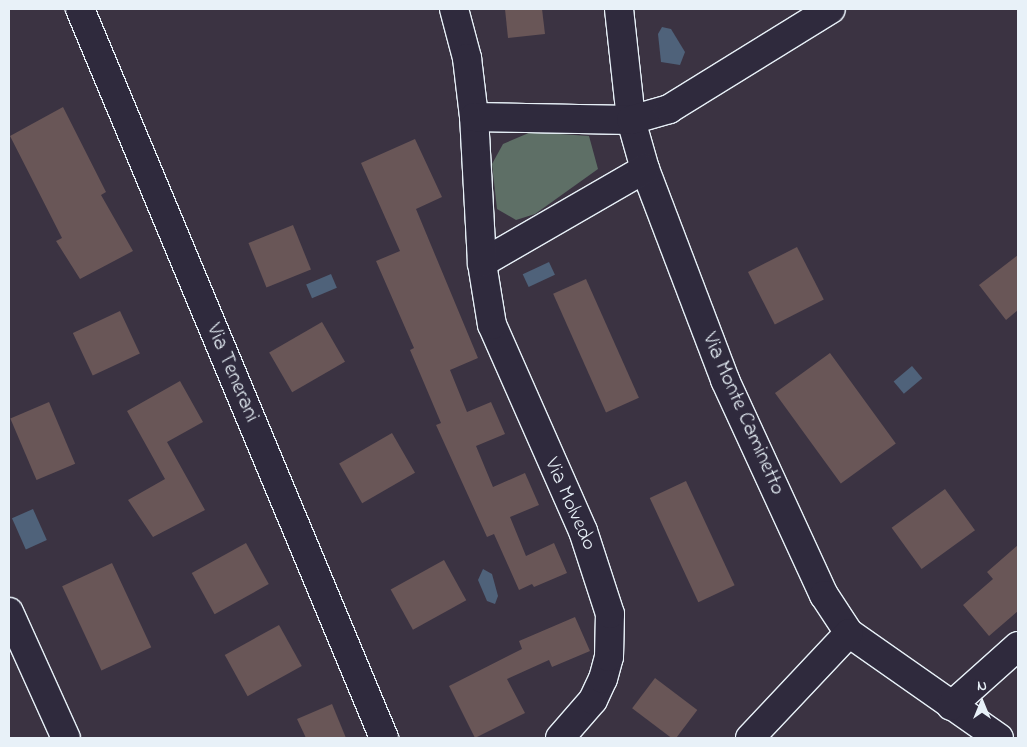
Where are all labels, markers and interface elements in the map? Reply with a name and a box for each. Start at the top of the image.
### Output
street label: Via Tenerani [200,320,264,426]
street label: Via Monte Caminetto [696,329,790,499]
street label: Via Molvedo [538,454,602,554]
text: N [977,676,987,697]
north arrow [957,677,1007,727]

